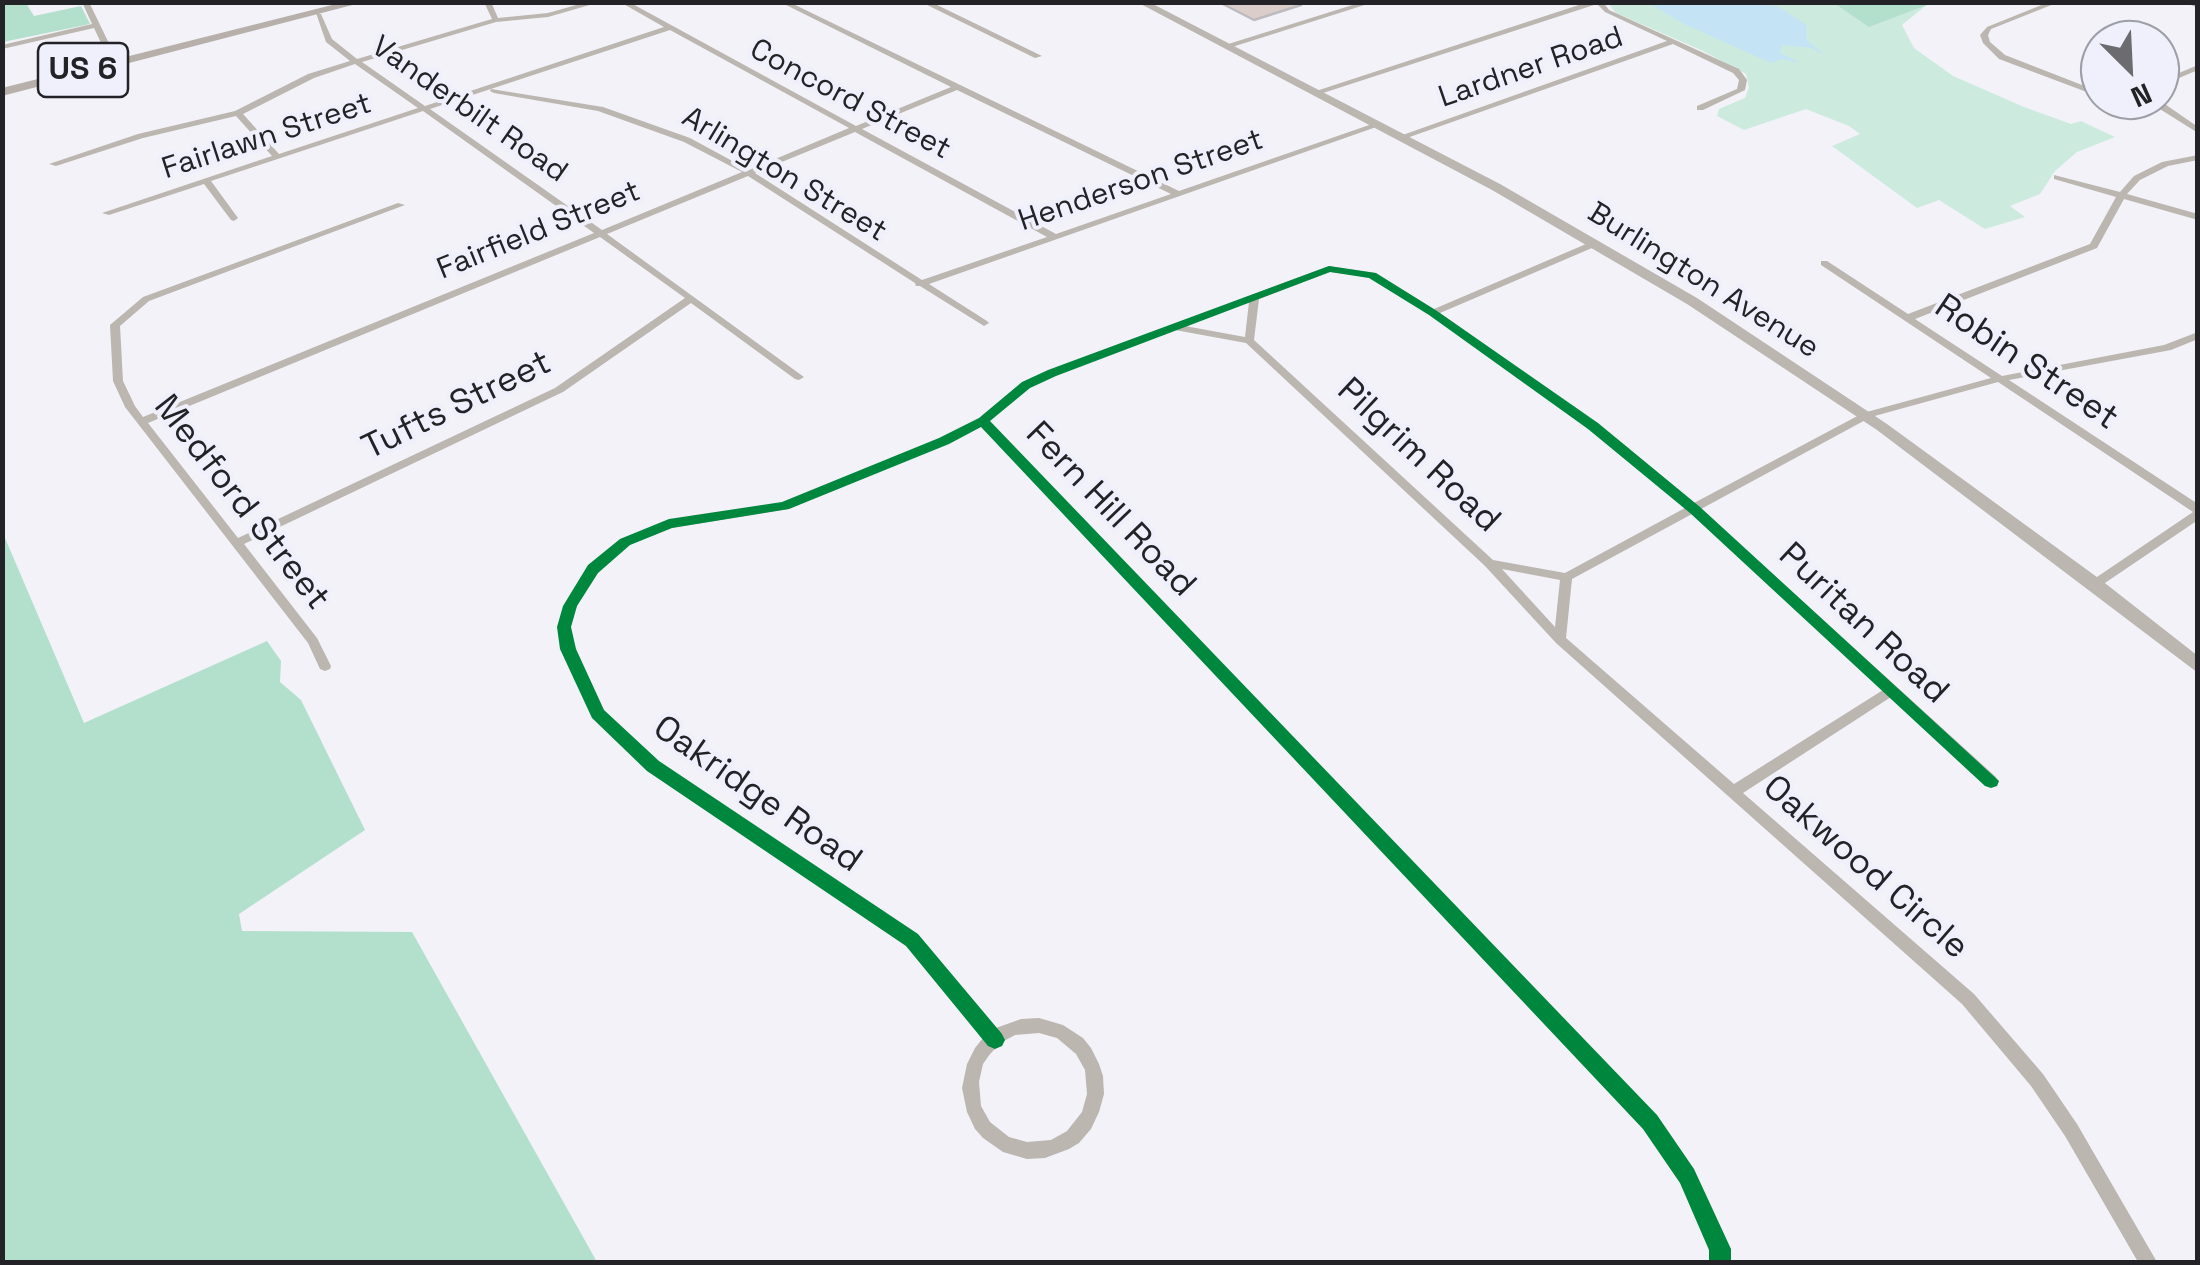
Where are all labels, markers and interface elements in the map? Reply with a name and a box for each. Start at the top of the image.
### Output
street label: Lardner Road [1434,20,1628,116]
north arrow [2080,20,2180,120]
street label: Vanderbilt Road [364,29,574,191]
street label: Concord Street [743,32,957,168]
road number: US 6 [38,43,128,97]
text: N [2126,75,2157,116]
street label: Fairlawn Street [158,86,376,188]
street label: Arlington Street [675,100,893,250]
street label: Henderson Street [1014,122,1268,240]
street label: Fairfield Street [432,174,646,288]
street label: Burlington Avenue [1581,195,1825,367]
street label: Robin Street [1926,286,2126,440]
street label: Tufts Street [356,342,558,470]
street label: Pilgrim Road [1328,370,1508,542]
street label: Medford Street [144,387,338,619]
street label: Fern Hill Road [1016,414,1204,606]
street label: Puritan Road [1769,535,1957,713]
street label: Oakridge Road [645,708,869,882]
street label: Oakwood Circle [1754,767,1976,969]

